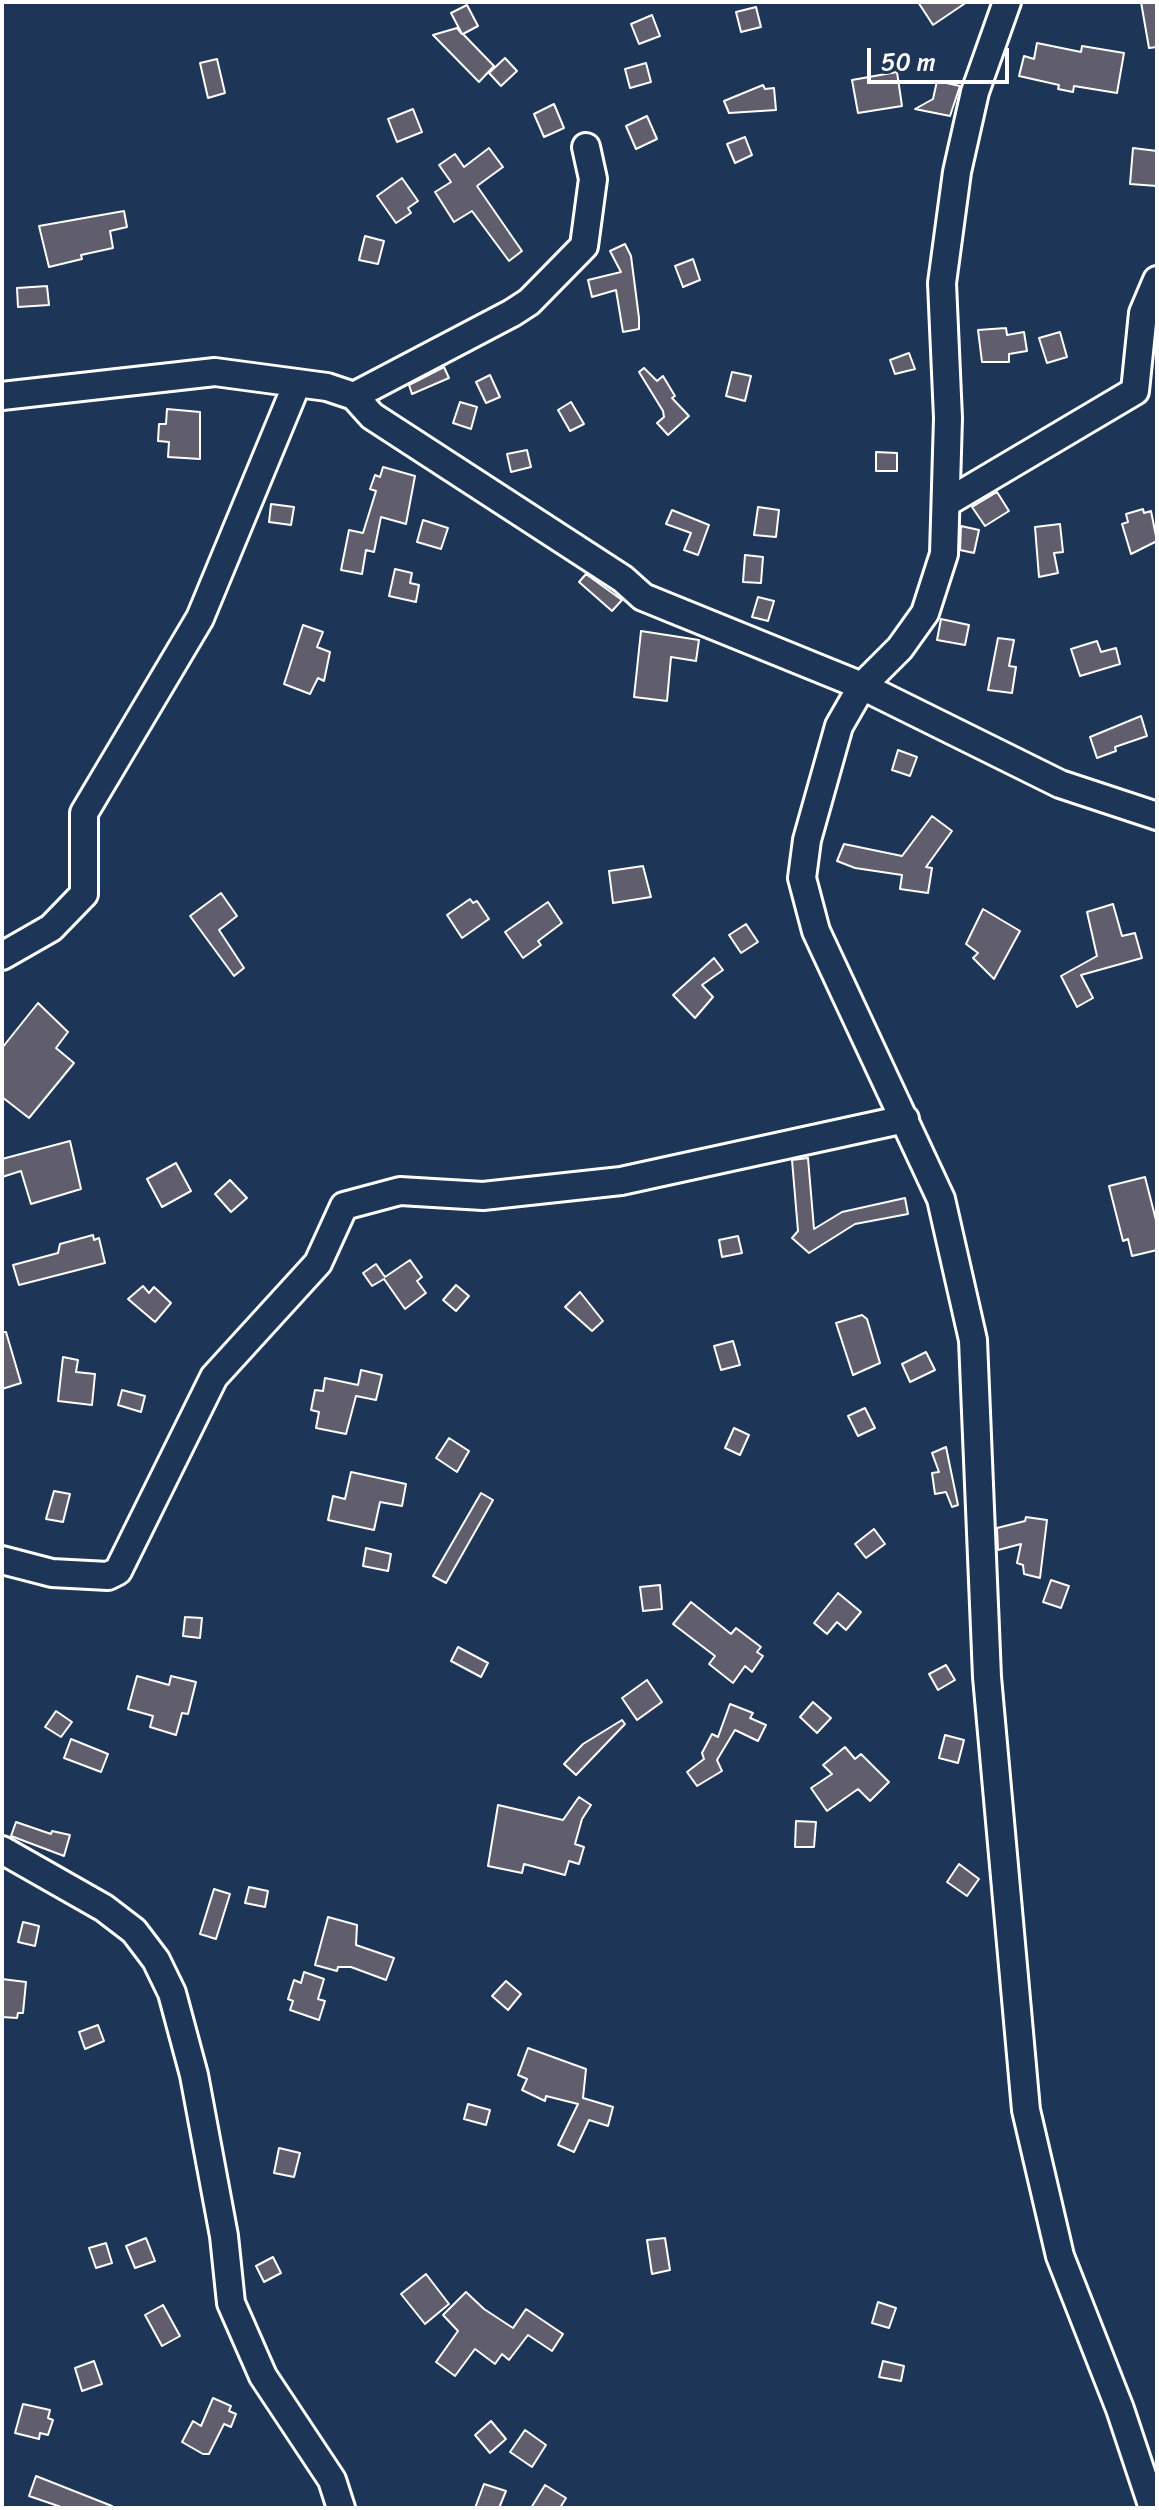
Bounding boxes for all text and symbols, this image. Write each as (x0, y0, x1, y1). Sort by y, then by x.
scale bar (871, 32, 1013, 82)
text: 50 m (881, 41, 936, 83)

